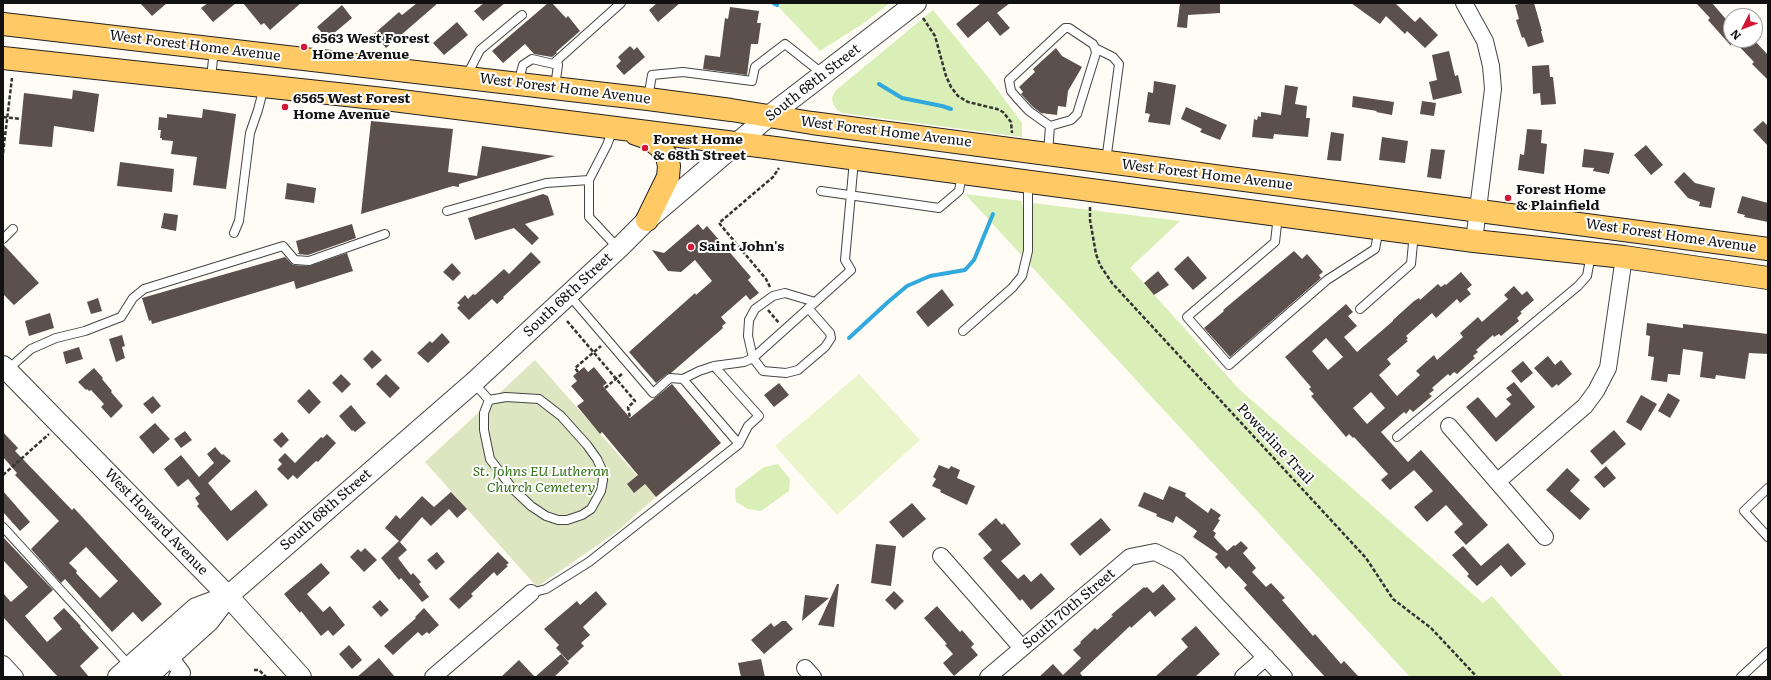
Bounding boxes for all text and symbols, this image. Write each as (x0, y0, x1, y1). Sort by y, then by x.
north arrow (1723, 8, 1763, 48)
street label: West Forest Home Avenue (108, 27, 282, 65)
text: N (1726, 27, 1744, 44)
place label: 6563 West Forest Home Avenue (312, 31, 430, 64)
street label: South 68th Street (762, 41, 864, 125)
marker: 6563 West Forest Home Avenue (299, 42, 309, 52)
street label: West Forest Home Avenue (478, 70, 652, 108)
place label: 6565 West Forest Home Avenue (293, 91, 410, 124)
marker: 6565 West Forest Home Avenue (280, 102, 290, 112)
street label: West Forest Home Avenue (799, 113, 973, 151)
place label: Forest Home & 68th Street (653, 132, 746, 164)
marker: Forest Home & 68th Street (640, 143, 650, 153)
street label: West Forest Home Avenue (1120, 156, 1294, 194)
place label: Forest Home & Plainfield (1516, 182, 1606, 214)
marker: Forest Home & Plainfield (1503, 193, 1513, 203)
street label: West Forest Home Avenue (1584, 216, 1758, 256)
place label: Saint John's (699, 239, 784, 255)
marker: Saint John's (686, 242, 696, 252)
street label: South 68th Street (520, 249, 616, 341)
street label: Powerline Trail (1233, 400, 1317, 488)
park label: St. Johns EU Lutheran Church Cemetery (473, 464, 609, 496)
street label: West Howard Avenue (101, 465, 211, 579)
street label: South 68th Street (277, 466, 375, 554)
street label: South 70th Street (1019, 565, 1119, 653)

